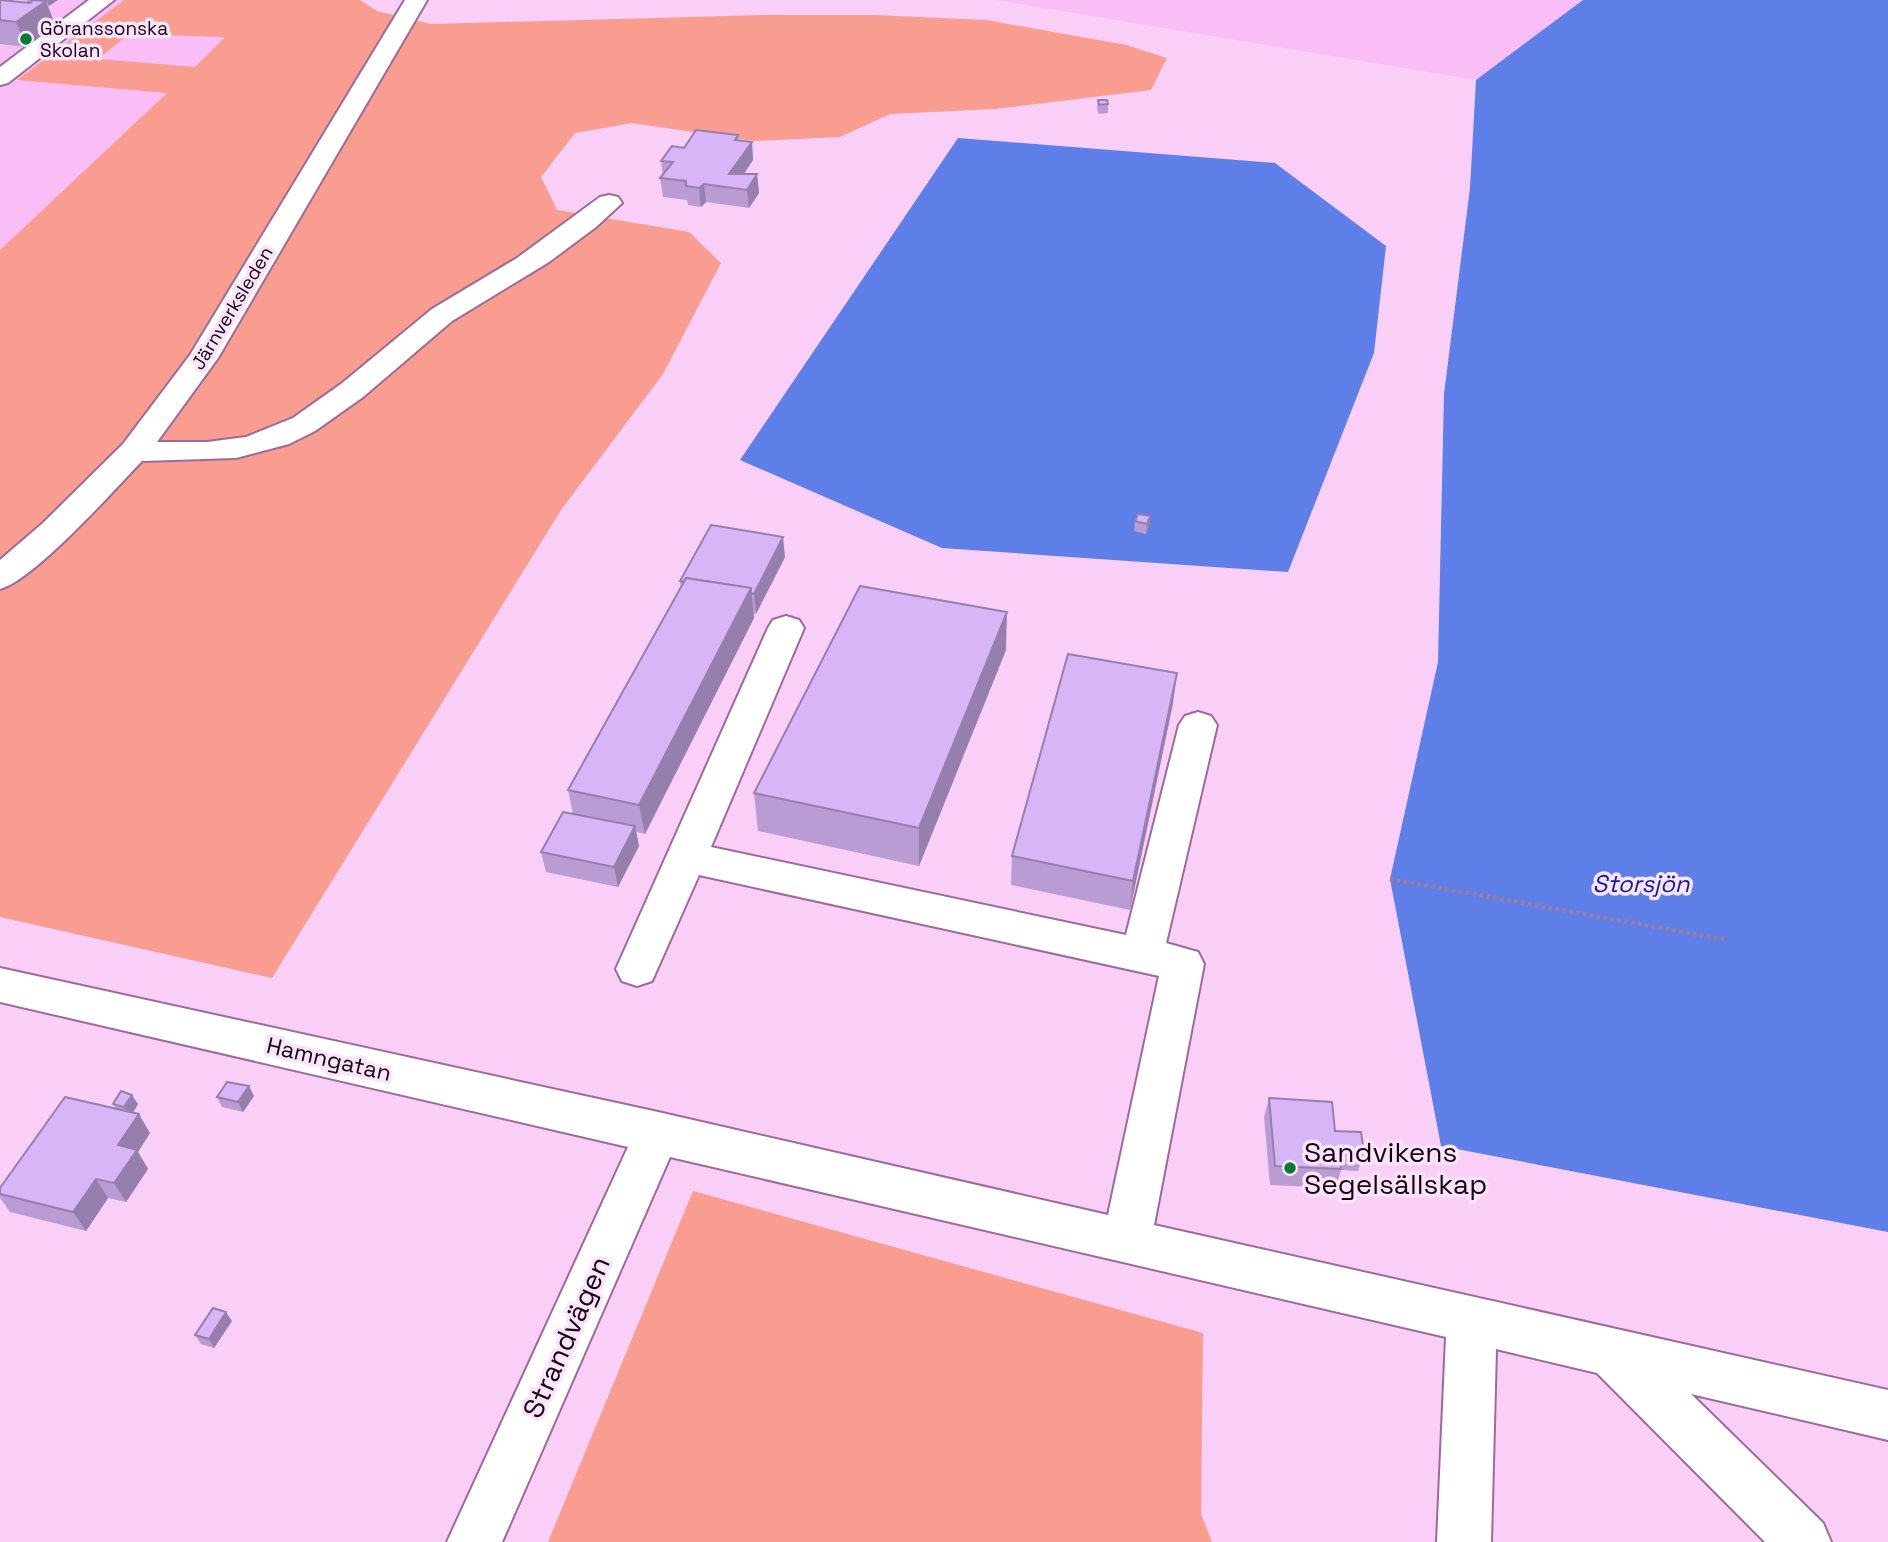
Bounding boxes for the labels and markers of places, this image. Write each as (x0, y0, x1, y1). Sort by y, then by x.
place label: Göranssonska Skolan (40, 16, 168, 63)
marker: Göranssonska Skolan (18, 31, 34, 47)
place label: Sandvikens Segelsällskap (1304, 1134, 1487, 1202)
marker: Sandvikens Segelsällskap (1282, 1160, 1298, 1176)

